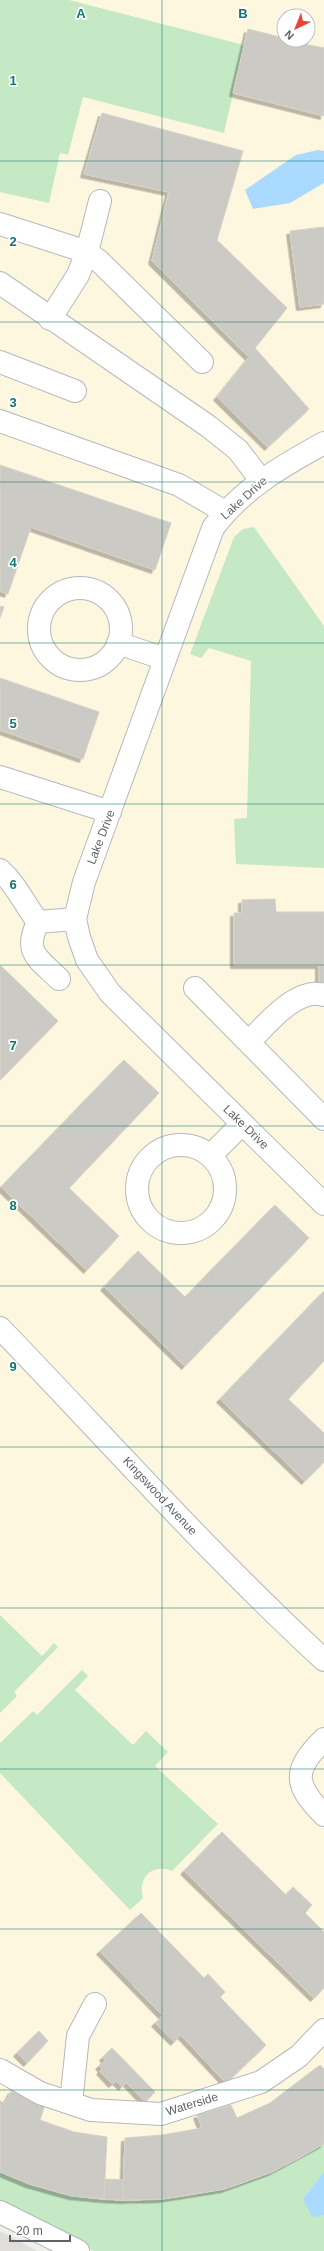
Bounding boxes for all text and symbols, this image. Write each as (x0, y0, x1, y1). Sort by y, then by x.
text: A (76, 6, 86, 21)
text: B (238, 6, 248, 21)
north arrow (276, 8, 316, 48)
text: N (282, 28, 296, 42)
text: 1 (9, 73, 17, 88)
text: 2 (9, 234, 17, 249)
text: 3 (9, 395, 17, 410)
street label: Lake Drive (218, 473, 270, 522)
text: 4 (9, 555, 17, 570)
text: 5 (9, 716, 17, 731)
street label: Lake Drive (84, 807, 118, 866)
text: 6 (9, 877, 17, 892)
text: 7 (9, 1038, 17, 1053)
street label: Lake Drive (221, 1102, 272, 1152)
text: 8 (9, 1198, 17, 1213)
text: 9 (9, 1359, 17, 1374)
street label: Kingswood Avenue (120, 1454, 200, 1538)
street label: Waterside (164, 2089, 220, 2119)
scale bar (10, 2217, 70, 2243)
text: 20 m (16, 2224, 43, 2238)

